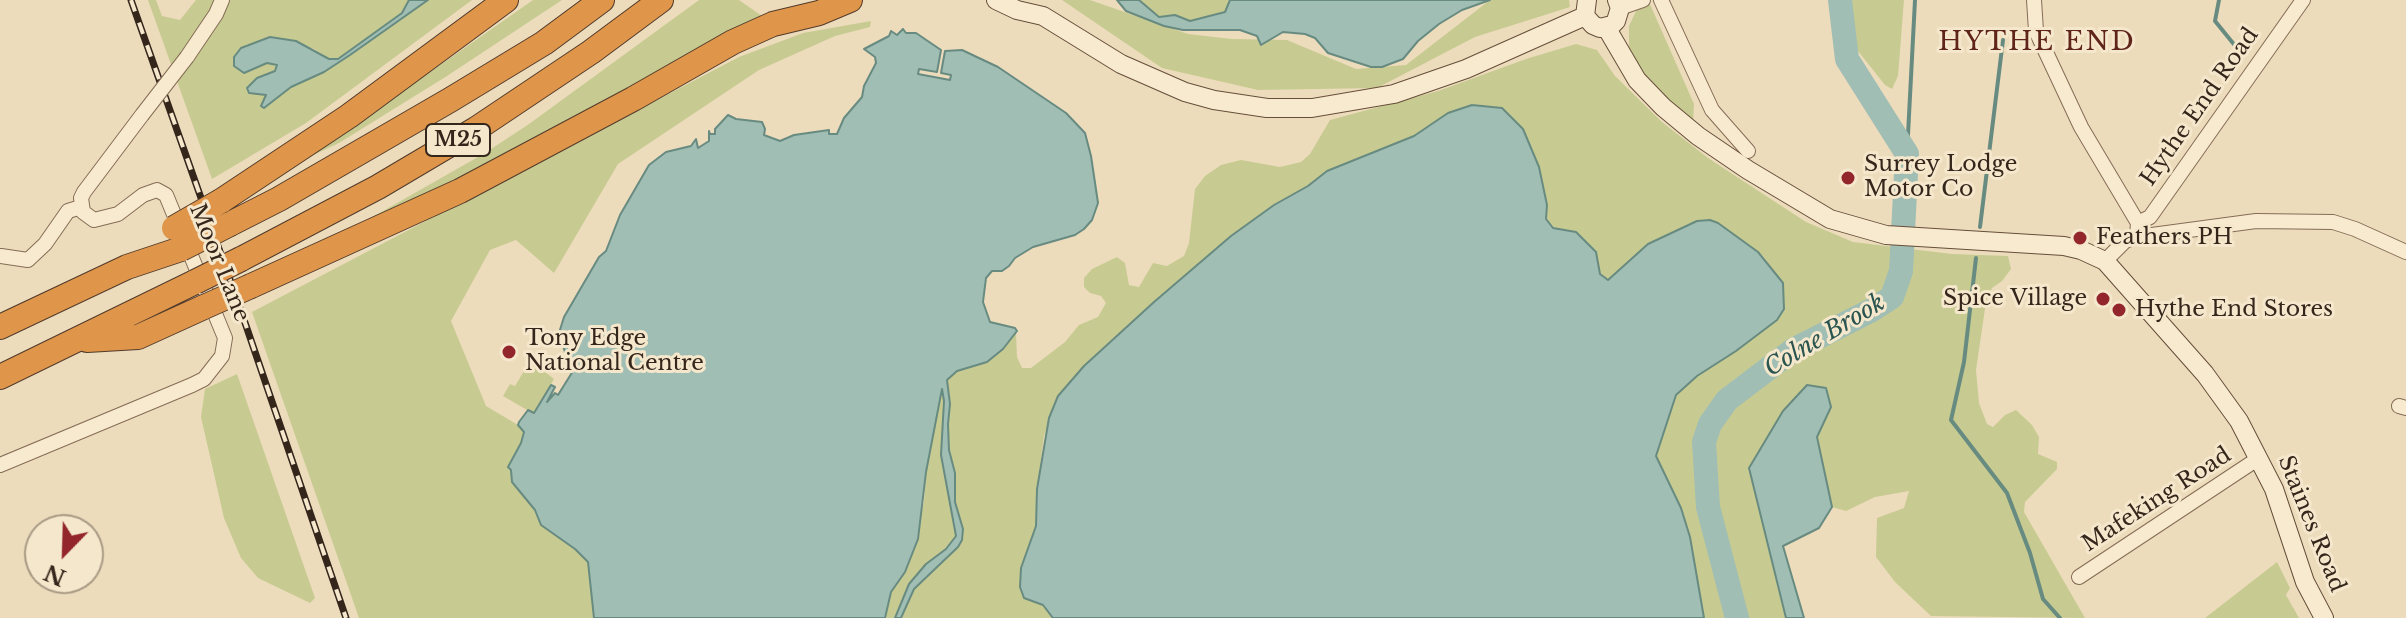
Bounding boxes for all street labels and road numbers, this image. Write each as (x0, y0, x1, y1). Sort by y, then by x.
street label: Hythe End Road (2136, 23, 2264, 191)
road number: M25 (426, 124, 490, 156)
street label: Moor Lane (183, 200, 255, 326)
street label: Mafeking Road (2078, 442, 2236, 558)
street label: Staines Road (2272, 452, 2350, 596)

